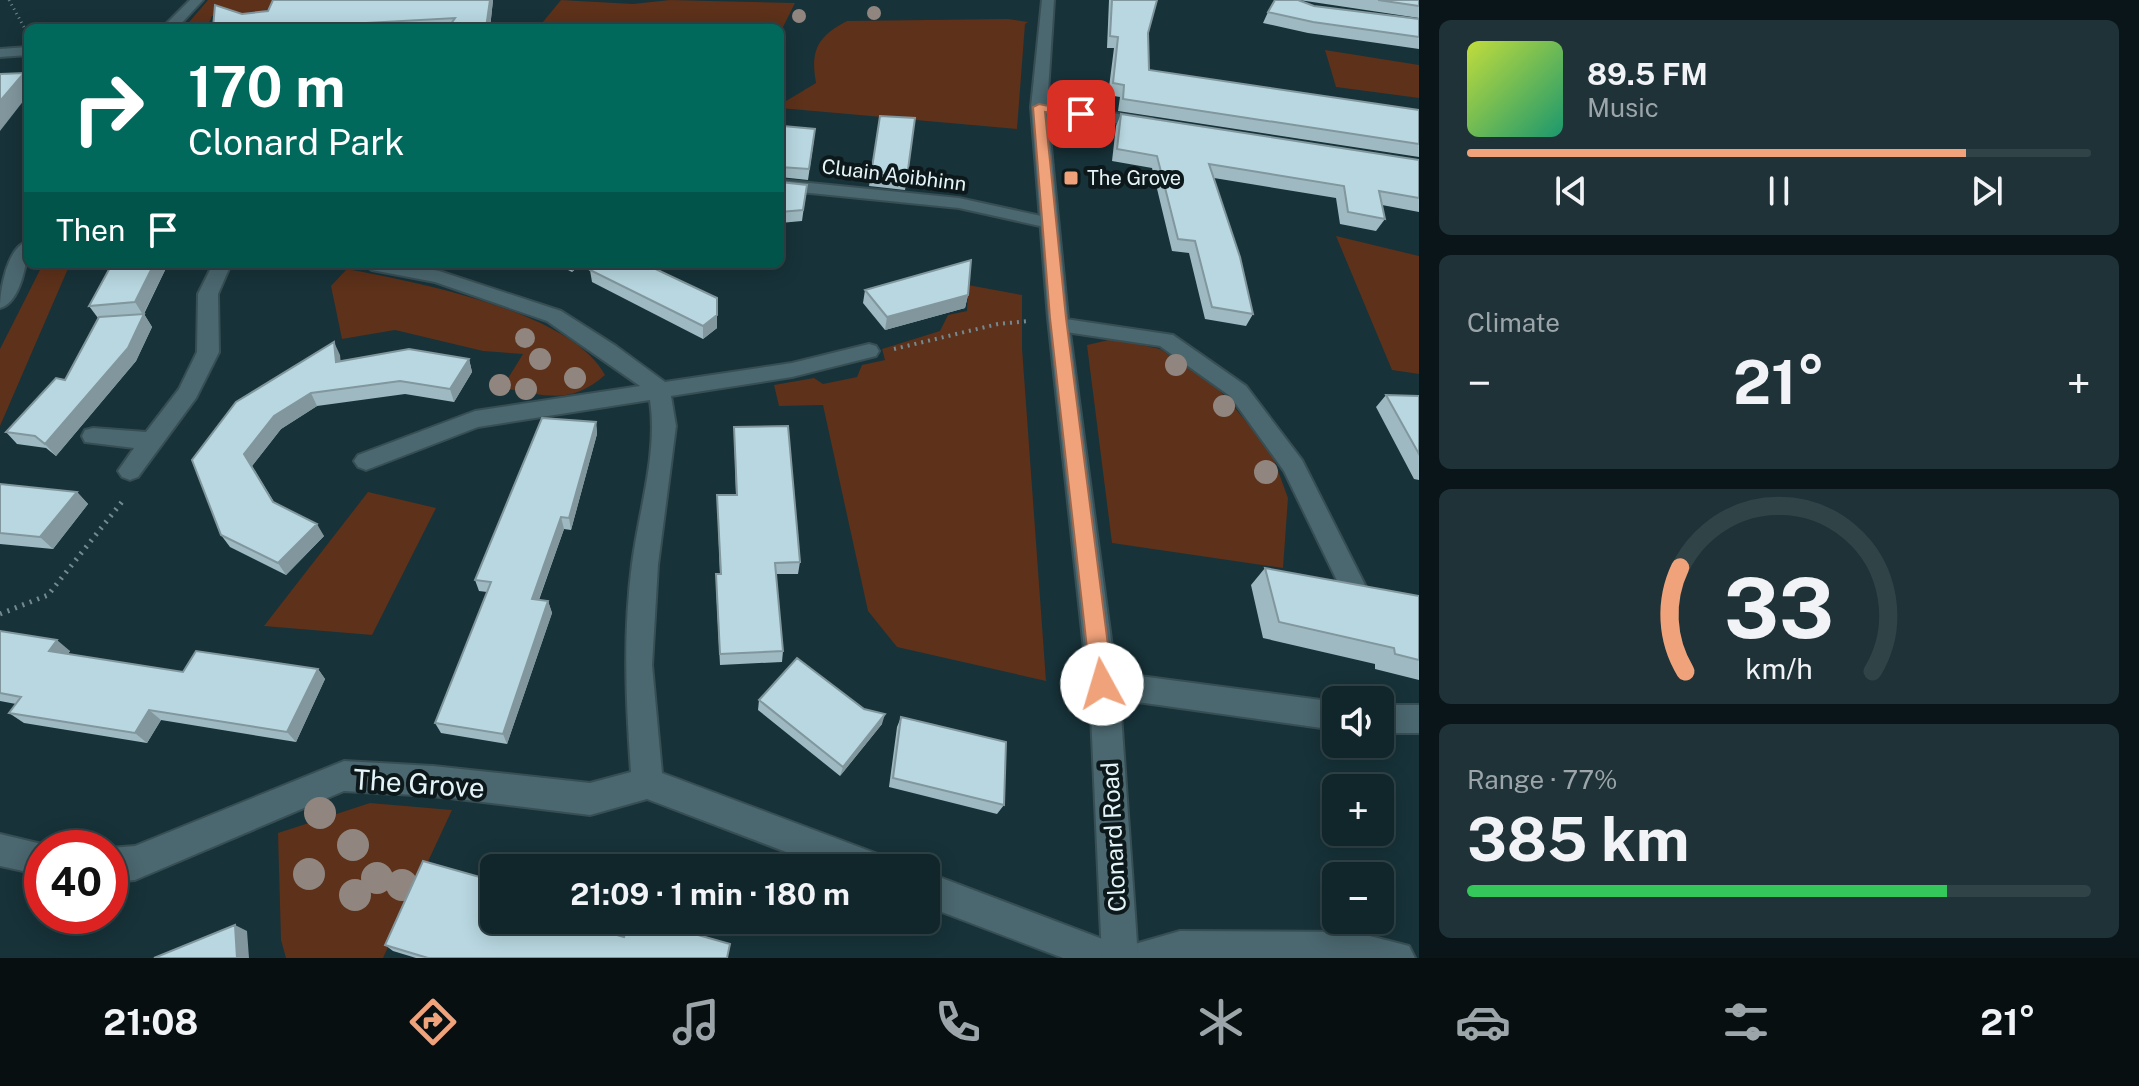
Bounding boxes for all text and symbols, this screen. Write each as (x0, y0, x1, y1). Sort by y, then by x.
text: 170 m (188, 54, 345, 120)
icon: right (56, 56, 160, 160)
text: 89.5 FM (1587, 56, 1708, 92)
pin (1047, 80, 1115, 148)
icon: arrive (1059, 92, 1103, 136)
text: Music (1587, 92, 1659, 123)
text: Clonard Park (188, 121, 405, 163)
street label: Cluain Aoibhinn (820, 154, 968, 196)
place label: The Grove (1087, 166, 1181, 190)
marker: The Grove (1062, 169, 1080, 187)
icon: previous (1549, 169, 1593, 213)
icon: pause (1757, 169, 1801, 213)
icon: next (1965, 169, 2009, 213)
icon: arrive (141, 208, 185, 252)
text: Then (56, 212, 125, 248)
text: Climate (1467, 307, 1560, 338)
text: 21° (1733, 347, 1825, 418)
text: − (1467, 357, 1491, 409)
text: + (2067, 357, 2091, 409)
text: 33 (1724, 559, 1834, 657)
position arrow (1060, 642, 1144, 726)
text: km/h (1745, 652, 1813, 685)
map controls (1322, 686, 1394, 934)
button: sound (1322, 686, 1394, 758)
street label: Clonard Road (1095, 761, 1131, 913)
street label: The Grove (352, 762, 486, 804)
text: Range · 77% (1467, 764, 1618, 795)
button: + (1322, 774, 1394, 846)
text: 385 km (1467, 804, 1690, 875)
speed limit sign: 40 (24, 830, 128, 934)
button: − (1322, 862, 1394, 934)
text: 21:09 · 1 min · 180 m (570, 876, 850, 912)
icon: directions (405, 994, 461, 1050)
icon: music (668, 994, 724, 1050)
icon: phone (930, 994, 986, 1050)
icon: climate (1193, 994, 1249, 1050)
icon: car (1455, 994, 1511, 1050)
icon: filters (1718, 994, 1774, 1050)
text: 21:08 (103, 1001, 198, 1043)
text: 21° (1980, 1001, 2036, 1043)

